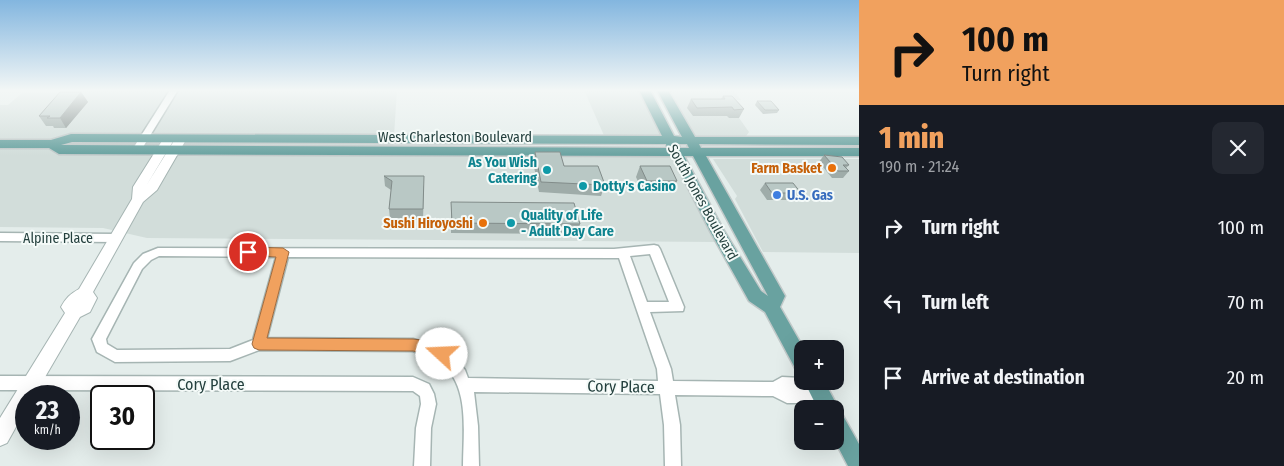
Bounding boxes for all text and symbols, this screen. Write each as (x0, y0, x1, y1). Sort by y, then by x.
text: 100 m (962, 18, 1049, 60)
icon: right (879, 20, 944, 85)
text: Turn right (962, 60, 1050, 87)
text: 1 min (879, 120, 944, 156)
button: close (1212, 122, 1264, 174)
street label: West Charleston Boulevard (378, 129, 532, 146)
street label: South Jones Boulevard (664, 142, 741, 263)
place label: As You Wish Catering (467, 154, 537, 187)
text: 190 m · 21:24 (879, 157, 959, 176)
place label: Farm Basket (751, 160, 823, 177)
marker: Farm Basket (826, 162, 838, 174)
marker: As You Wish Catering (541, 164, 553, 176)
place label: Dotty's Casino (593, 178, 677, 195)
marker: Dotty's Casino (577, 180, 589, 192)
place label: U.S. Gas (787, 187, 833, 204)
marker: U.S. Gas (771, 189, 783, 201)
place label: Quality of Life - Adult Day Care (521, 207, 614, 240)
icon: right (879, 214, 907, 242)
place label: Sushi Hiroyoshi (383, 215, 473, 232)
text: Turn right (922, 216, 999, 239)
text: 100 m (1218, 216, 1264, 239)
marker: Sushi Hiroyoshi (477, 217, 489, 229)
marker: Quality of Life - Adult Day Care (505, 217, 517, 229)
street label: Alpine Place (23, 230, 93, 247)
pin (227, 231, 269, 273)
icon: arrive (234, 238, 262, 266)
icon: left (879, 289, 907, 317)
text: Turn left (922, 291, 989, 314)
text: 70 m (1228, 291, 1264, 314)
position arrow (415, 327, 467, 379)
map controls (794, 340, 844, 450)
button: + (794, 340, 844, 390)
icon: arrive (879, 364, 907, 392)
text: Arrive at destination (922, 366, 1085, 389)
text: 20 m (1227, 366, 1264, 389)
street label: Cory Place (177, 375, 245, 394)
street label: Cory Place (587, 376, 655, 397)
speed limit sign: 30 (90, 385, 155, 450)
text: 23 (36, 396, 59, 426)
button: − (794, 400, 844, 450)
text: km/h (34, 423, 61, 437)

